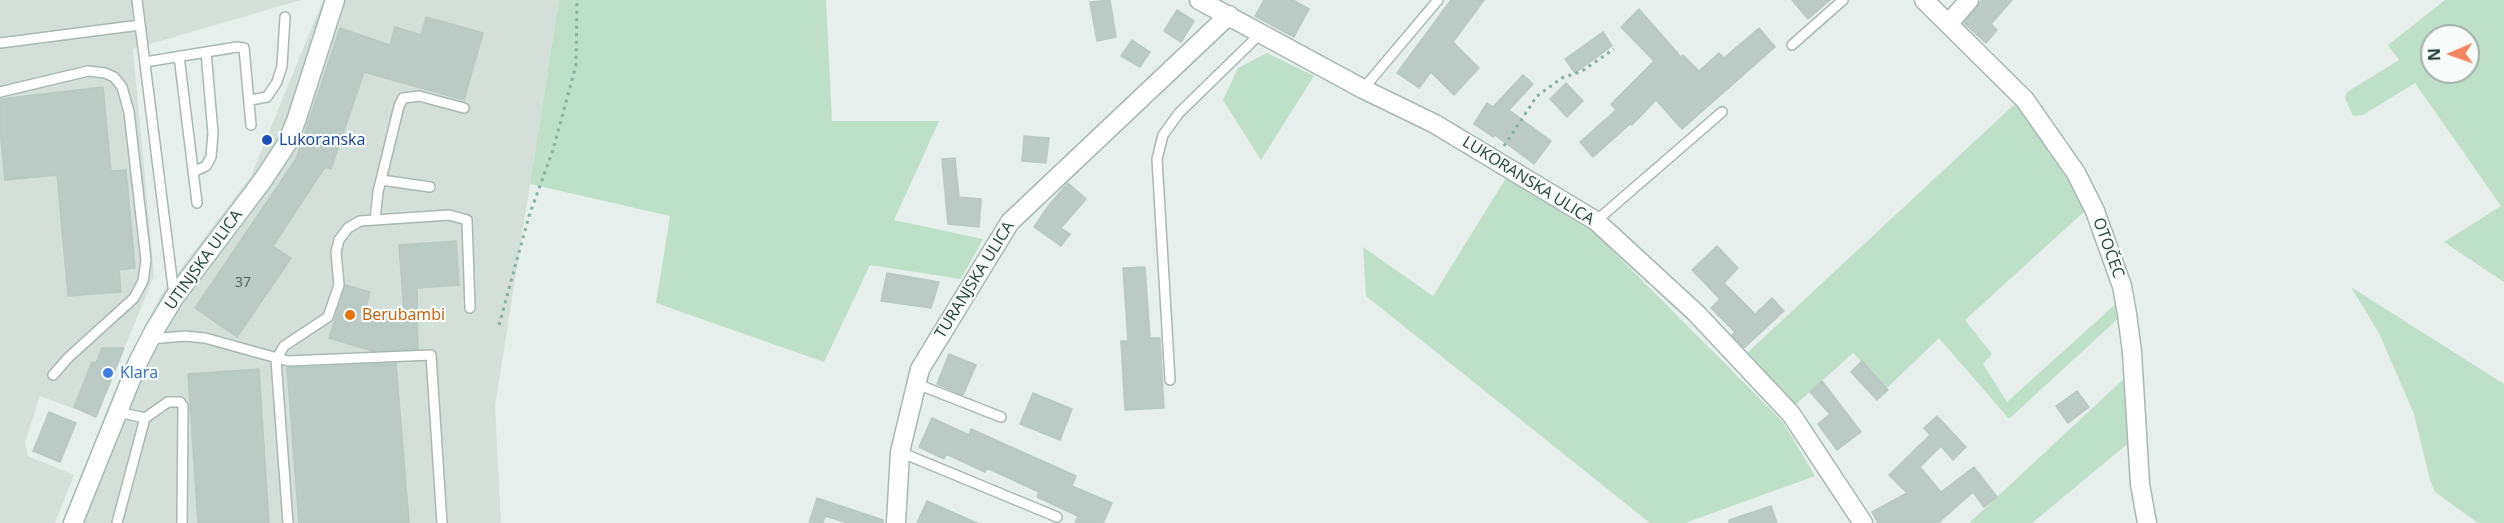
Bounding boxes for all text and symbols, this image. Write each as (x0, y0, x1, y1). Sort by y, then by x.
north arrow (2420, 24, 2480, 84)
text: N (2423, 48, 2445, 61)
place label: Lukoranska (279, 130, 365, 150)
marker: Lukoranska (260, 133, 274, 147)
street label: LUKORANSKA ULICA (1459, 133, 1597, 229)
street label: UTINJSKA ULICA (161, 206, 247, 314)
street label: OTOČEC (2088, 215, 2128, 281)
street label: TURANJSKA ULICA (931, 218, 1019, 342)
house number: 37 (235, 275, 251, 291)
place label: Berubambi (362, 305, 445, 325)
marker: Berubambi (343, 308, 357, 322)
place label: Klara (120, 363, 158, 383)
marker: Klara (101, 366, 115, 380)

